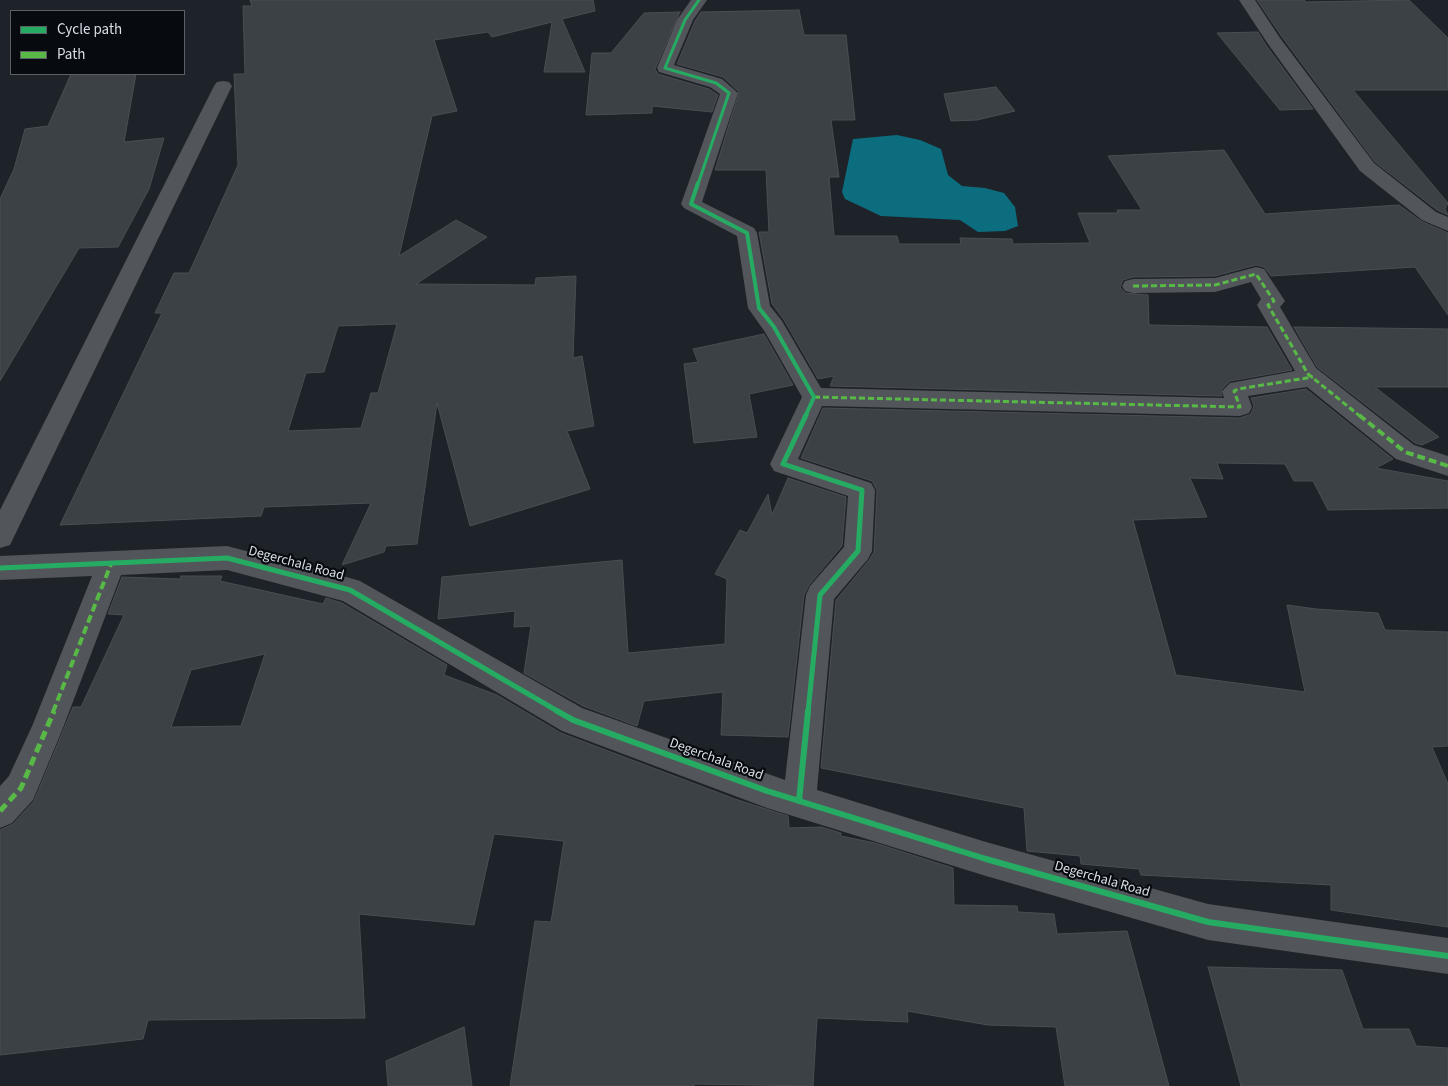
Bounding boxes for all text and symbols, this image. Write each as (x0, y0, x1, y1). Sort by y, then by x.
legend (10, 10, 185, 75)
text: Cycle path (57, 19, 122, 40)
text: Path (57, 44, 85, 65)
street label: Degerchala Road (246, 543, 346, 585)
street label: Degerchala Road (667, 735, 765, 785)
street label: Degerchala Road (1052, 858, 1152, 902)

